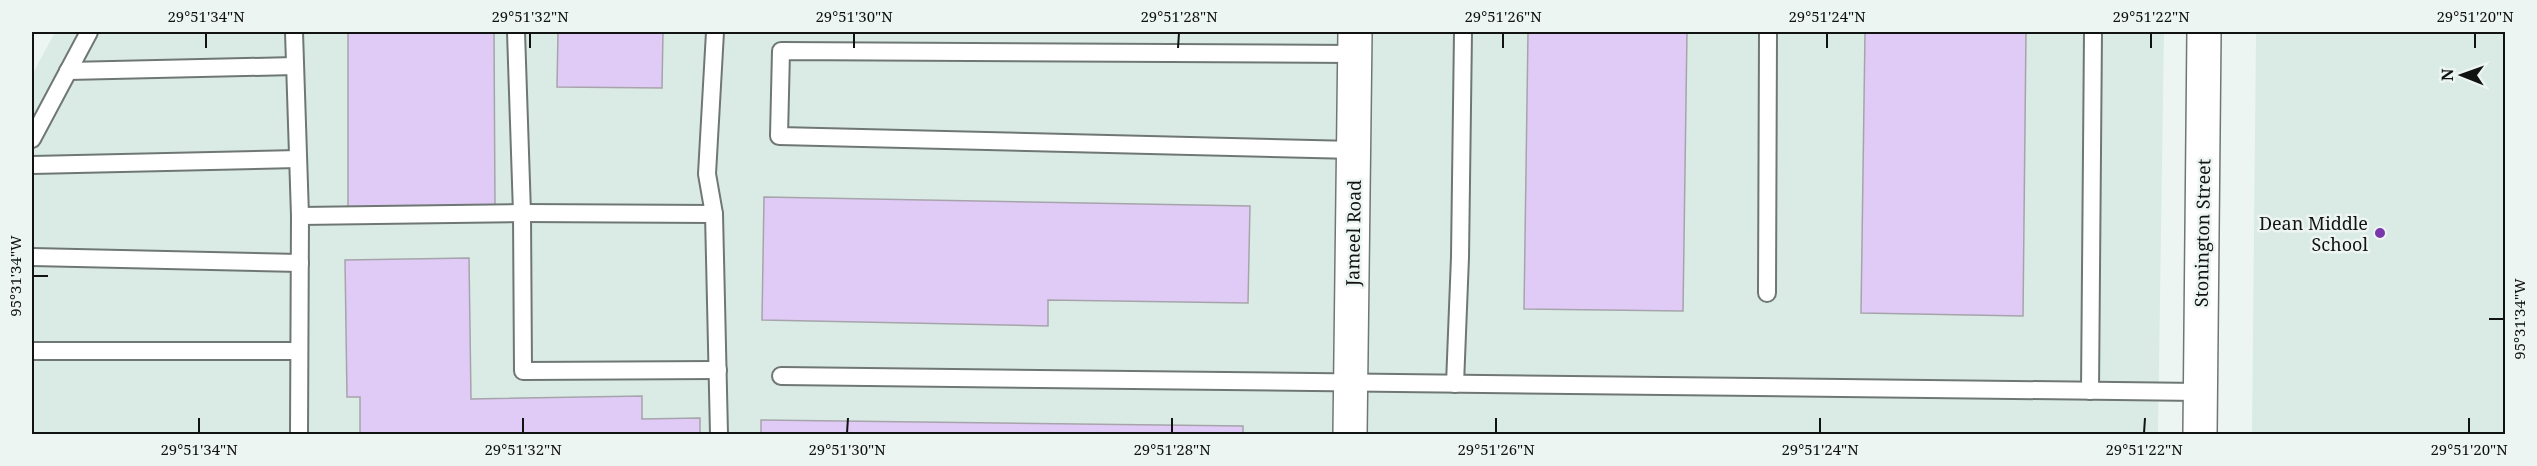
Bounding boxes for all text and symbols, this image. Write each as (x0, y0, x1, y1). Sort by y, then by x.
text: 29°51'34"N (167, 6, 245, 26)
text: 29°51'32"N (491, 6, 569, 26)
text: 29°51'30"N (815, 6, 893, 26)
text: 29°51'28"N (1140, 6, 1218, 26)
text: 29°51'26"N (1464, 6, 1542, 26)
text: 29°51'24"N (1788, 6, 1866, 26)
text: 29°51'22"N (2112, 6, 2190, 26)
text: 29°51'20"N (2436, 6, 2514, 26)
north arrow (2432, 45, 2492, 105)
text: N (2436, 68, 2458, 81)
street label: Stonington Street (2189, 159, 2215, 307)
street label: Jameel Road (1340, 180, 1366, 287)
place label: Dean Middle School (2259, 211, 2368, 256)
marker: Dean Middle School (2373, 226, 2387, 240)
text: 95°31'34"W (5, 235, 25, 317)
text: 95°31'34"W (2509, 278, 2529, 360)
text: 29°51'34"N (160, 439, 238, 459)
text: 29°51'32"N (484, 439, 562, 459)
text: 29°51'30"N (808, 439, 886, 459)
text: 29°51'28"N (1133, 439, 1211, 459)
text: 29°51'26"N (1457, 439, 1535, 459)
text: 29°51'24"N (1781, 439, 1859, 459)
text: 29°51'22"N (2105, 439, 2183, 459)
text: 29°51'20"N (2430, 439, 2508, 459)

